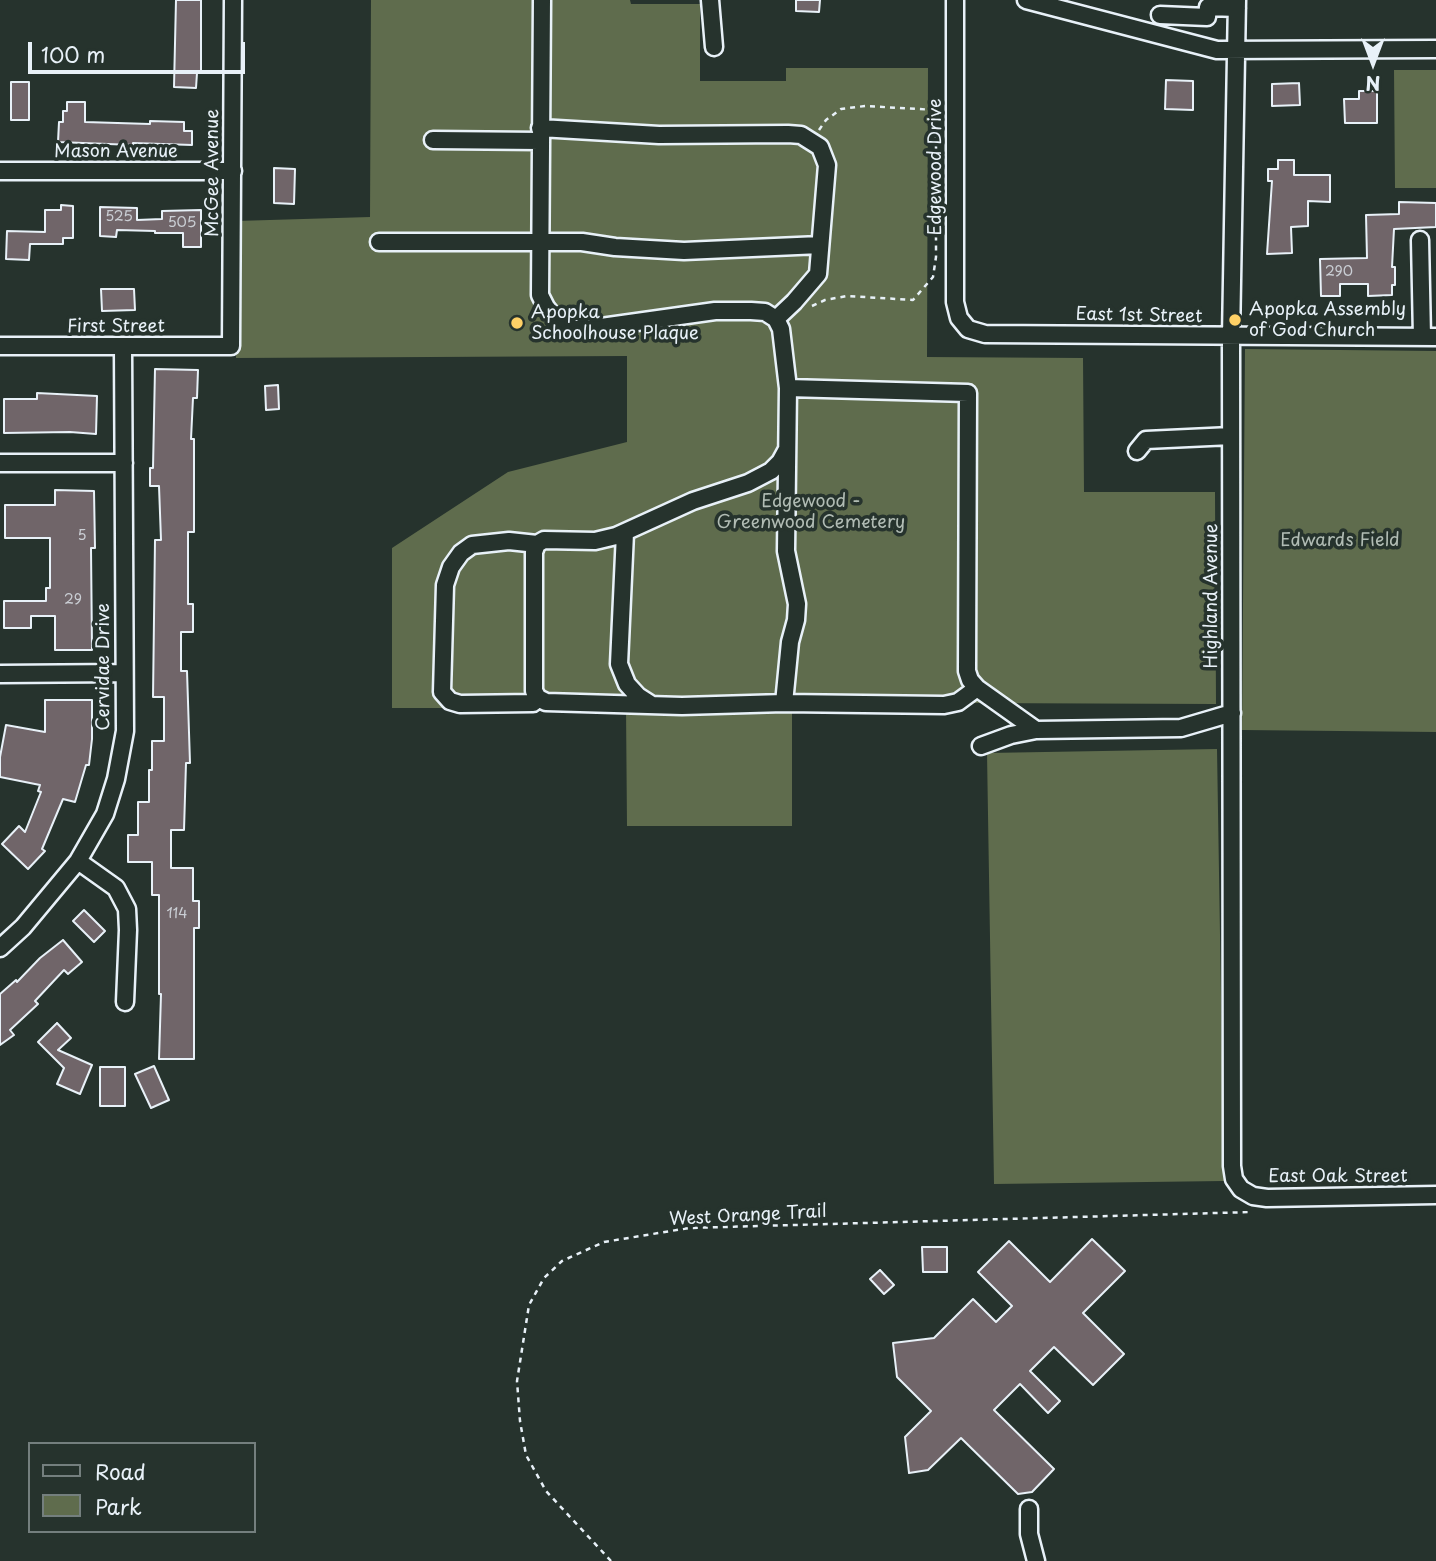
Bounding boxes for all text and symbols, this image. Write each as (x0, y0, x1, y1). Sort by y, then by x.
scale bar (32, 28, 248, 72)
north arrow (1338, 28, 1408, 98)
text: 100 m (41, 38, 105, 70)
text: N (1365, 70, 1381, 98)
street label: Edgewood Drive (925, 99, 947, 235)
street label: McGee Avenue (202, 109, 224, 237)
street label: Mason Avenue (54, 141, 178, 163)
house number: 525 (105, 209, 133, 225)
house number: 505 (168, 215, 196, 231)
house number: 290 (1325, 264, 1353, 280)
place label: Apopka Assembly of God Church (1249, 299, 1406, 342)
place label: Apopka Schoolhouse Plaque (531, 302, 699, 344)
street label: East 1st Street (1075, 304, 1203, 328)
marker: Apopka Assembly of God Church (1227, 312, 1243, 328)
marker: Apopka Schoolhouse Plaque (509, 315, 525, 331)
street label: First Street (67, 316, 165, 338)
park label: Edgewood - Greenwood Cemetery (717, 491, 905, 534)
street label: Highland Avenue (1201, 523, 1223, 669)
house number: 5 (77, 528, 87, 544)
park label: Edwards Field (1280, 530, 1400, 552)
house number: 29 (64, 592, 82, 608)
street label: Cervidae Drive (93, 603, 115, 731)
house number: 114 (167, 906, 187, 922)
street label: East Oak Street (1268, 1166, 1408, 1188)
street label: West Orange Trail (669, 1201, 827, 1231)
legend (28, 1442, 256, 1533)
text: Road (95, 1455, 146, 1487)
text: Park (95, 1490, 142, 1522)

